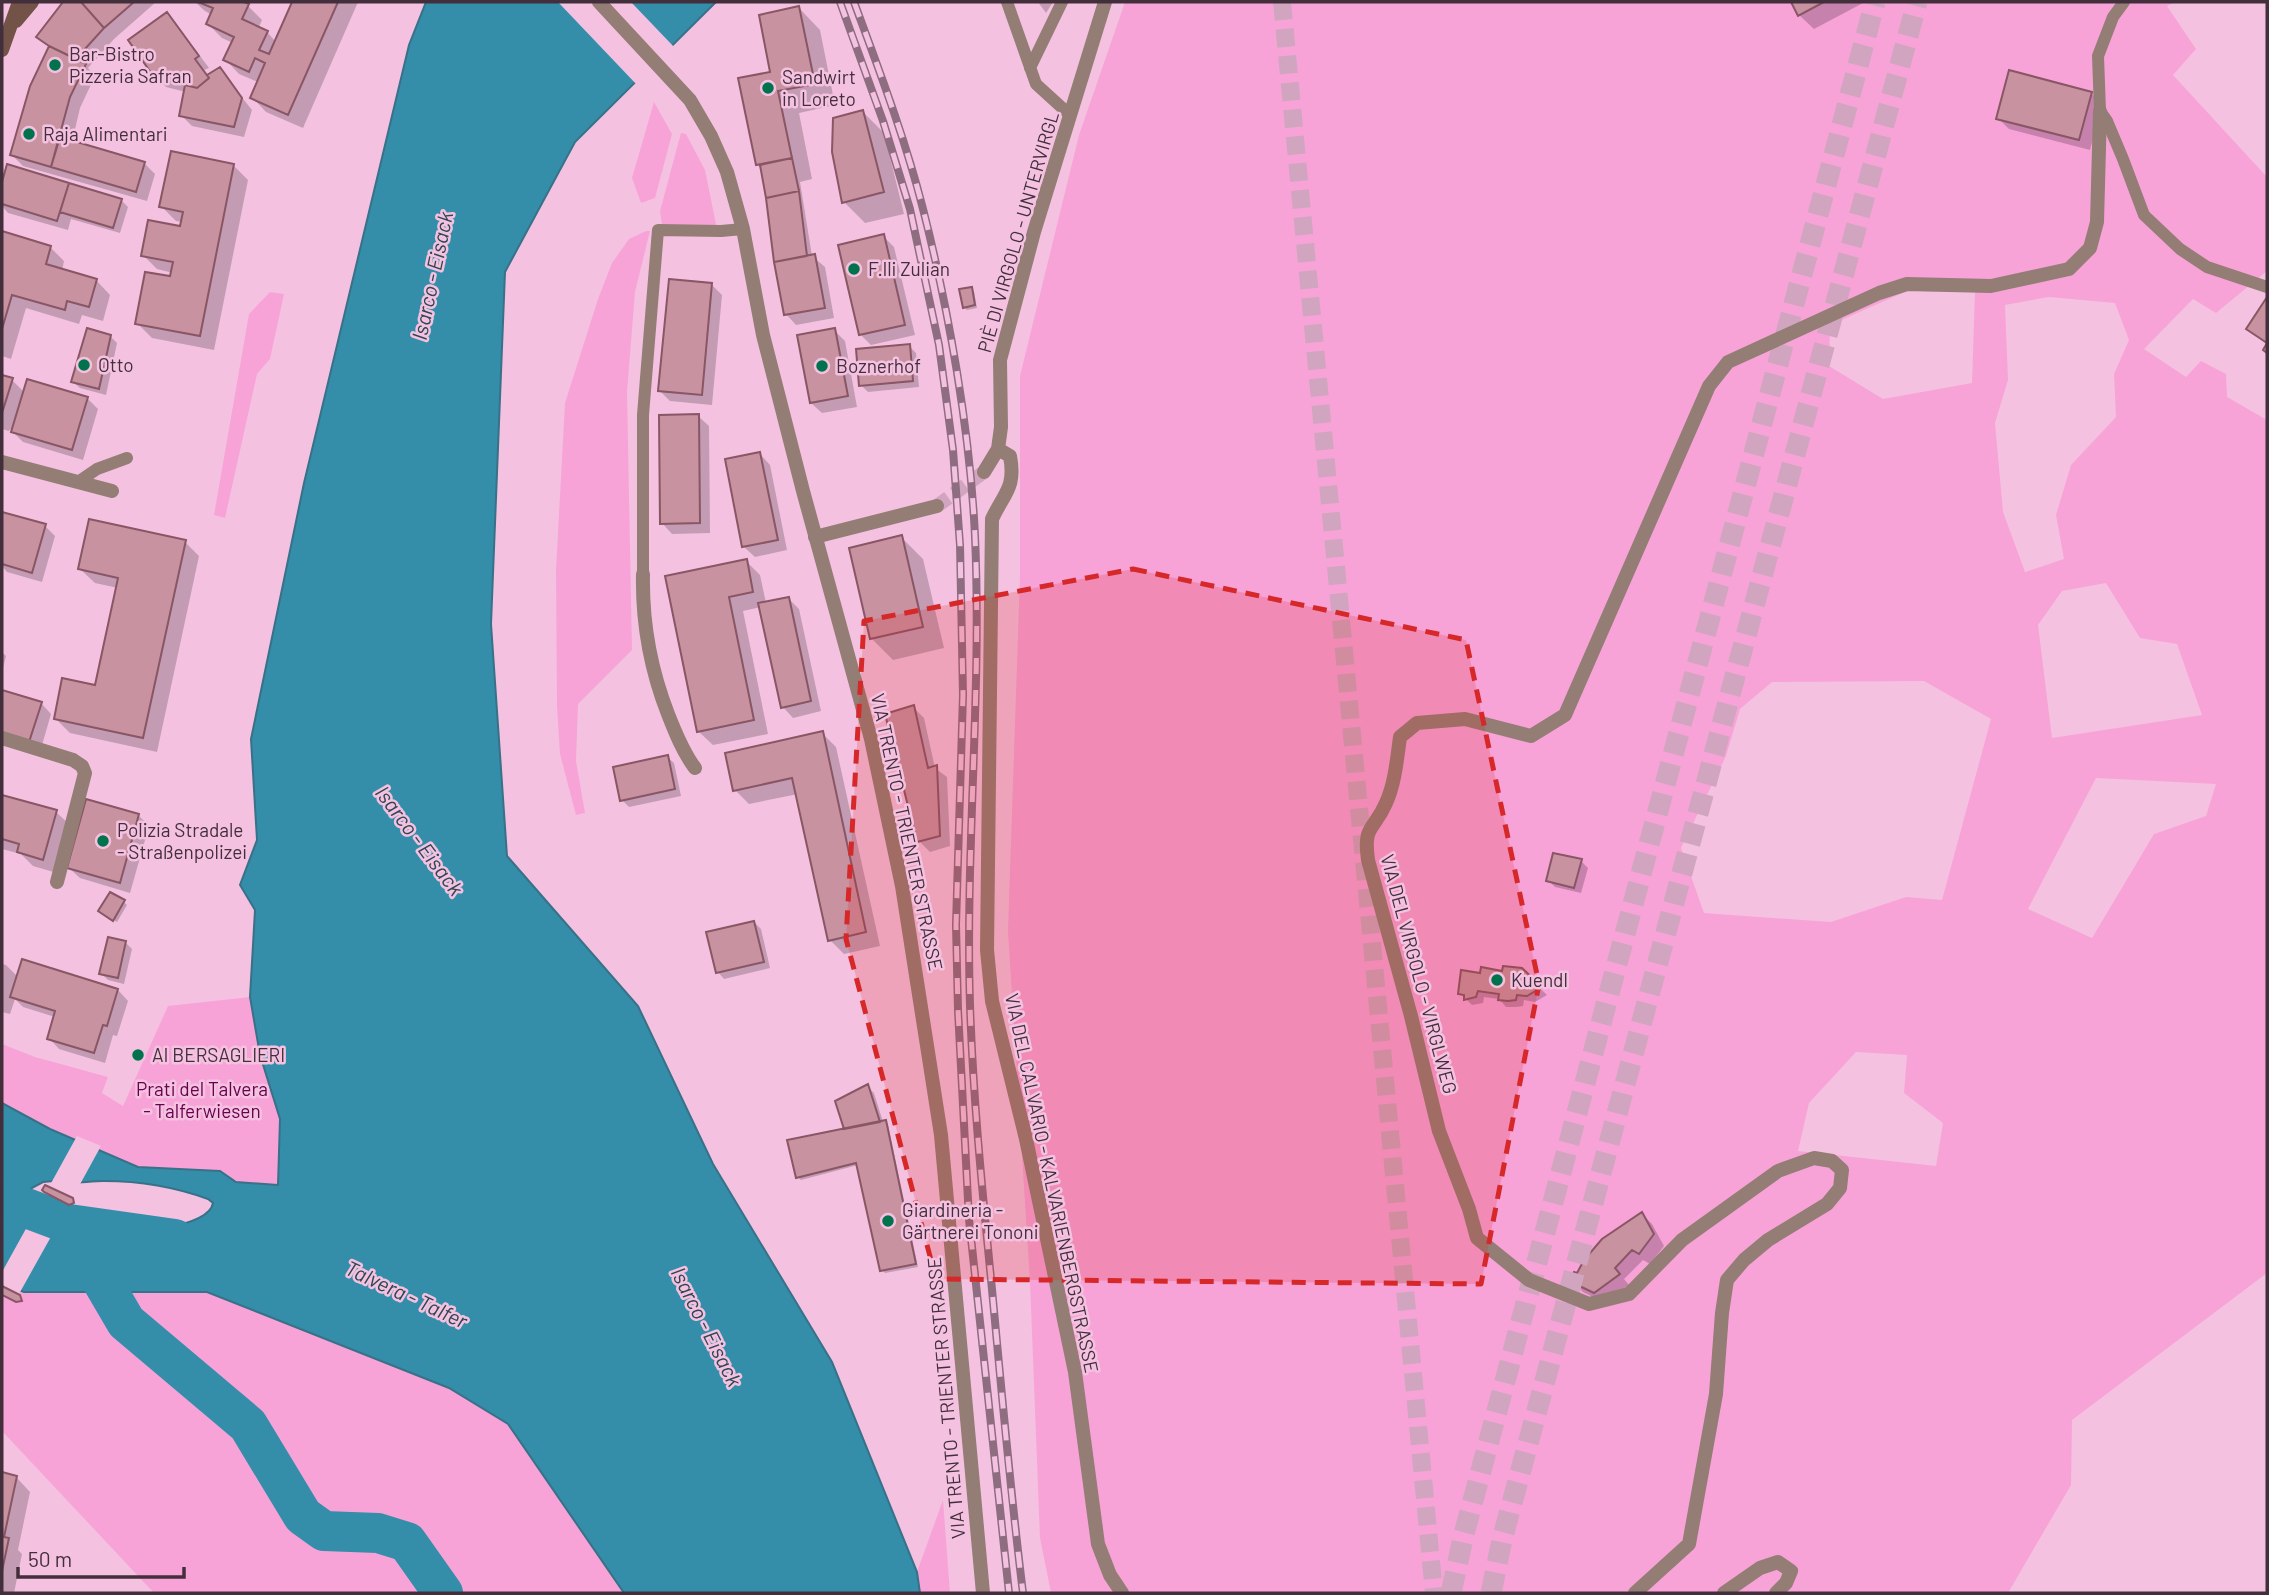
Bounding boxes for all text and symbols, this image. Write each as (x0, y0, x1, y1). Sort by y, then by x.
place label: Bar-Bistro Pizzeria Safran (69, 42, 192, 87)
marker: Bar-Bistro Pizzeria Safran (47, 57, 63, 73)
place label: Sandwirt in Loreto (782, 65, 856, 110)
marker: Sandwirt in Loreto (760, 80, 776, 96)
street label: PIÈ DI VIRGOLO - UNTERVIRGL (972, 108, 1063, 355)
place label: Raja Alimentari (43, 122, 168, 145)
marker: Raja Alimentari (21, 126, 37, 142)
water label: Isarco - Eisack (406, 208, 457, 342)
place label: F.lli Zulian (868, 257, 950, 280)
marker: F.lli Zulian (846, 261, 862, 277)
place label: Otto (98, 353, 134, 376)
place label: Boznerhof (836, 354, 921, 377)
marker: Otto (76, 357, 92, 373)
marker: Boznerhof (814, 358, 830, 374)
street label: VIA TRENTO - TRIENTER STRASSE (867, 691, 948, 973)
water label: Isarco - Eisack (371, 780, 470, 900)
place label: Polizia Stradale - Straßenpolizei (117, 818, 247, 863)
marker: Polizia Stradale - Straßenpolizei (95, 833, 111, 849)
street label: VIA DEL VIRGOLO - VIRGLWEG (1376, 851, 1463, 1096)
place label: Kuendl (1511, 968, 1568, 991)
marker: Kuendl (1489, 972, 1505, 988)
street label: VIA DEL CALVARIO - KALVARIENBERGSTRASSE (1001, 991, 1104, 1375)
place label: AI BERSAGLIERI (152, 1043, 285, 1066)
marker: AI BERSAGLIERI (130, 1047, 146, 1063)
park label: Prati del Talvera - Talferwiesen (136, 1077, 268, 1122)
place label: Giardineria - Gärtnerei Tononi (902, 1198, 1039, 1243)
marker: Giardineria - Gärtnerei Tononi (880, 1213, 896, 1229)
water label: Talvera - Talfer (342, 1255, 472, 1333)
street label: VIA TRENTO - TRIENTER STRASSE (922, 1256, 969, 1540)
water label: Isarco - Eisack (667, 1262, 748, 1391)
scale bar (18, 1536, 184, 1580)
text: 50 m (28, 1546, 72, 1571)

